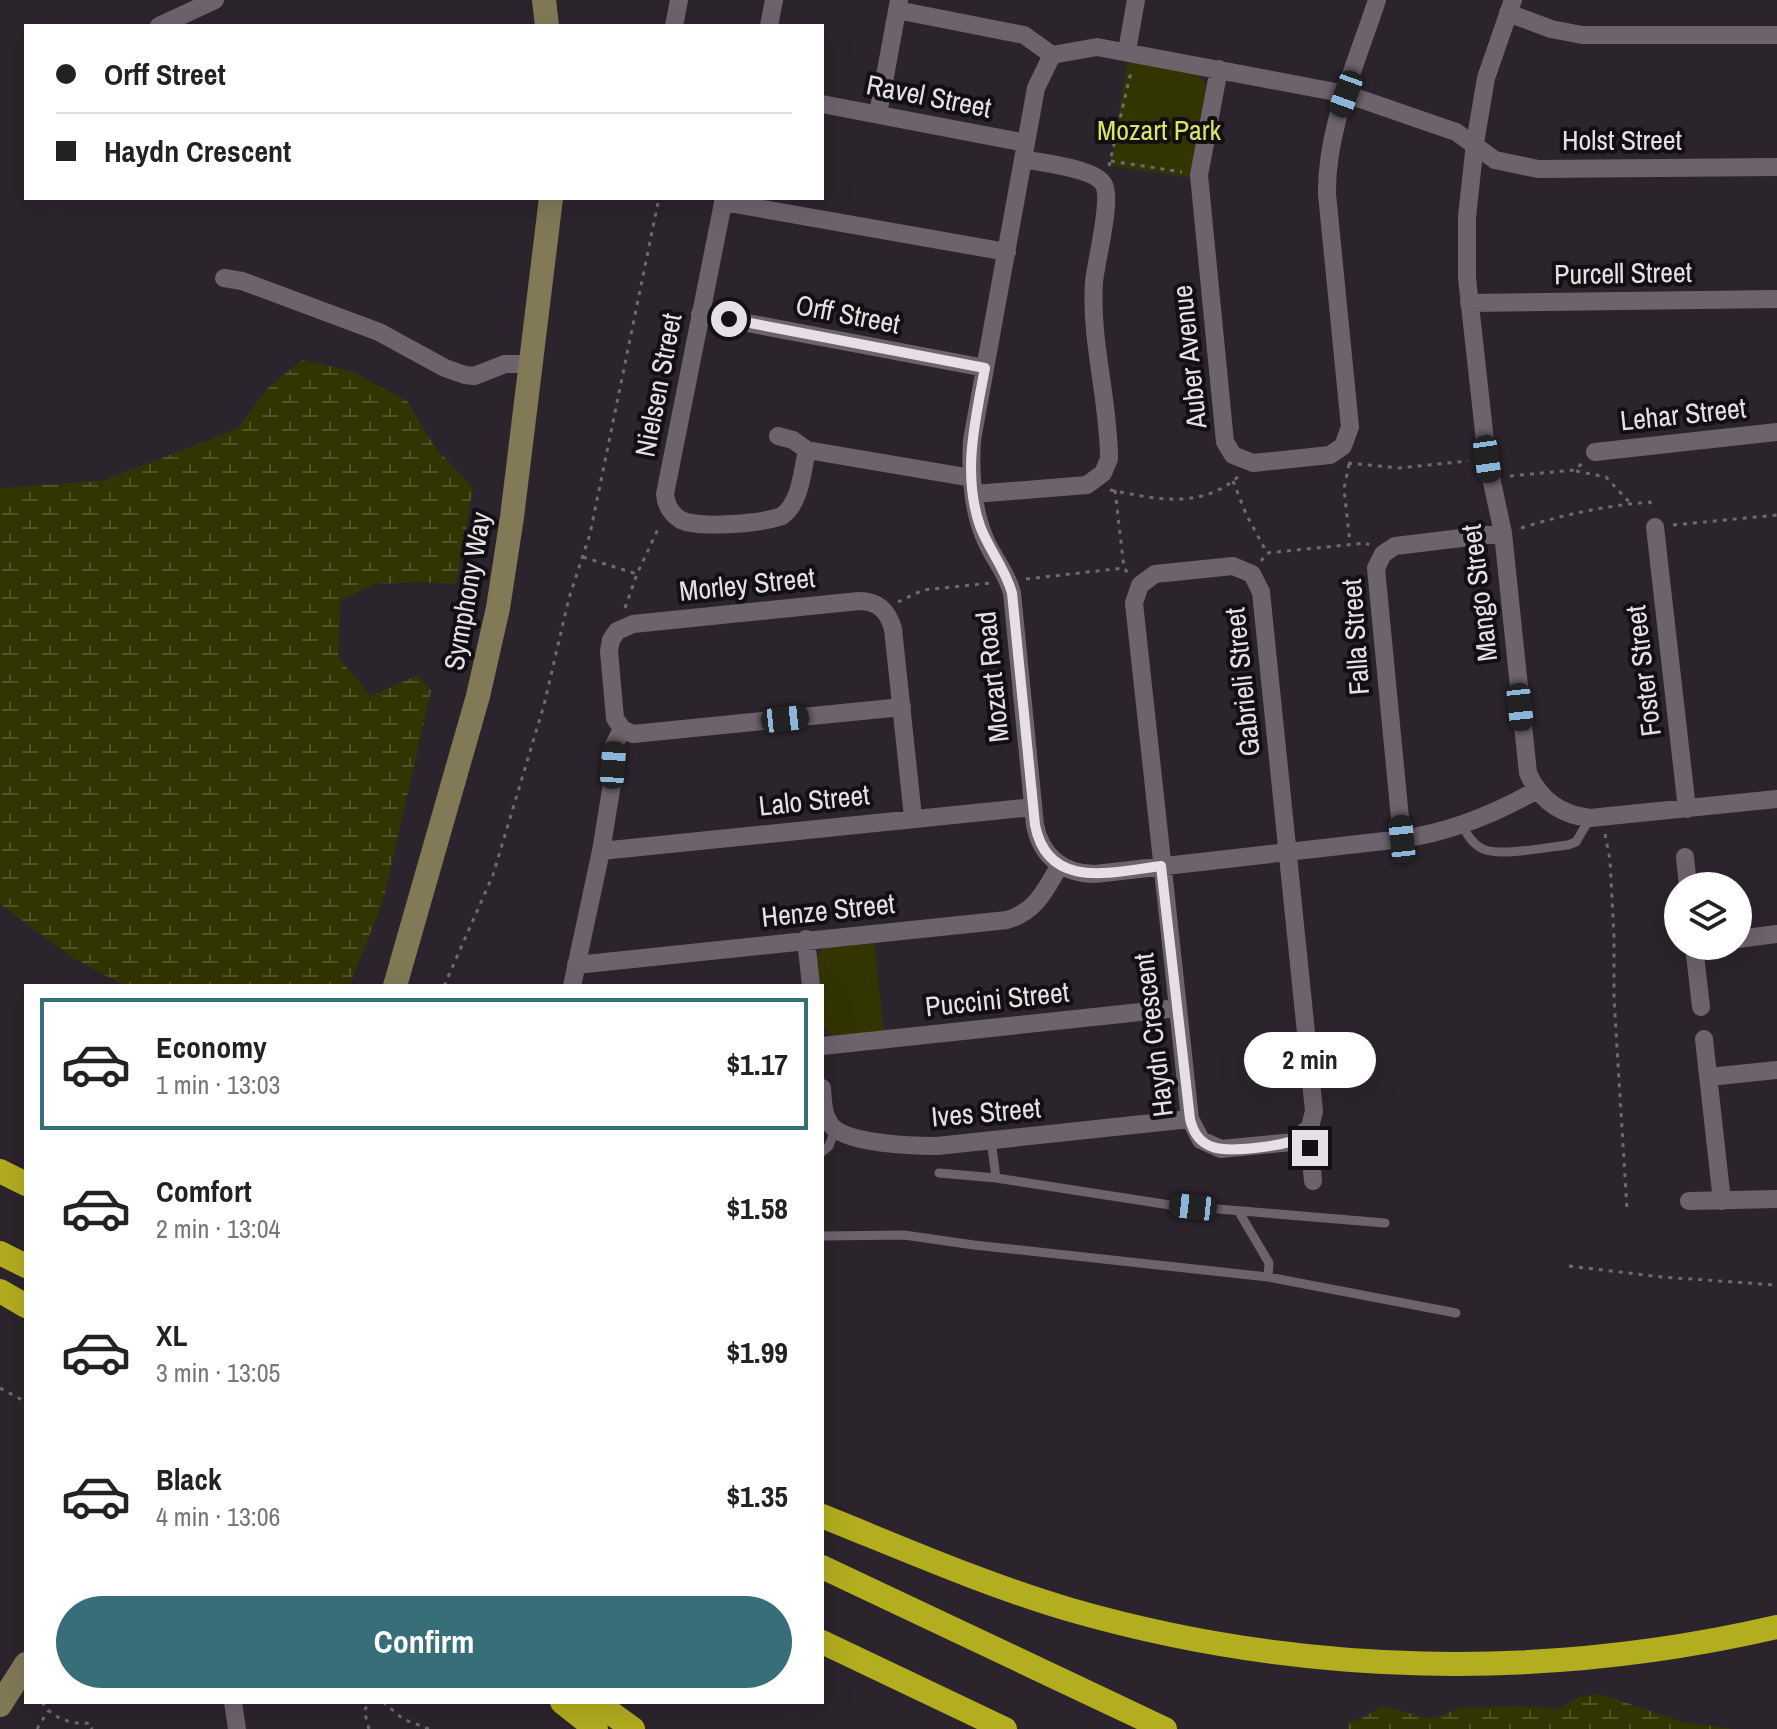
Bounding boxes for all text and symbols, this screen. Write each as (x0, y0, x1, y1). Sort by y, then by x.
text: Orff Street (104, 54, 226, 94)
street label: Ravel Street (863, 65, 995, 127)
car (1327, 67, 1365, 121)
park label: Mozart Park (1097, 111, 1221, 149)
street label: Holst Street (1562, 121, 1682, 159)
text: Haydn Crescent (104, 131, 291, 171)
street label: Purcell Street (1554, 253, 1692, 293)
street label: Auber Avenue (1163, 283, 1216, 432)
street label: Orff Street (793, 285, 903, 343)
route start (711, 301, 747, 337)
street label: Nielsen Street (625, 310, 691, 460)
street label: Lehar Street (1618, 388, 1748, 440)
car (1472, 434, 1502, 484)
street label: Symphony Way (434, 508, 500, 673)
street label: Mango Street (1452, 522, 1506, 664)
street label: Morley Street (677, 558, 817, 610)
street label: Falla Street (1332, 578, 1378, 696)
street label: Foster Street (1616, 603, 1670, 739)
street label: Gabrieli Street (1215, 606, 1269, 758)
street label: Mozart Road (966, 610, 1018, 744)
car (1506, 682, 1534, 732)
car (760, 705, 810, 733)
car (599, 740, 627, 790)
street label: Lalo Street (757, 775, 871, 825)
car (1388, 814, 1416, 864)
map controls (1664, 872, 1752, 960)
button: layers (1664, 872, 1752, 960)
street label: Henze Street (759, 884, 897, 936)
street label: Haydn Crescent (1124, 951, 1182, 1119)
street label: Puccini Street (923, 973, 1071, 1025)
text: Economy (156, 1027, 267, 1067)
icon: car (60, 1028, 132, 1100)
callout: 2 min (1244, 1032, 1376, 1088)
text: 2 min (1282, 1042, 1338, 1077)
text: $1.17 (726, 1044, 788, 1084)
text: 1 min · 13:03 (156, 1067, 280, 1102)
street label: Ives Street (930, 1088, 1042, 1136)
route end (1292, 1130, 1328, 1166)
text: Comfort (156, 1171, 252, 1211)
icon: car (60, 1172, 132, 1244)
text: $1.58 (726, 1188, 788, 1228)
car (1168, 1193, 1218, 1221)
text: 2 min · 13:04 (156, 1211, 280, 1246)
text: XL (156, 1315, 187, 1355)
icon: car (60, 1316, 132, 1388)
text: $1.99 (726, 1332, 788, 1372)
text: 3 min · 13:05 (156, 1355, 280, 1390)
text: Black (156, 1459, 222, 1499)
icon: car (60, 1460, 132, 1532)
text: $1.35 (726, 1476, 788, 1516)
text: 4 min · 13:06 (156, 1499, 280, 1534)
button: Confirm (56, 1596, 792, 1688)

